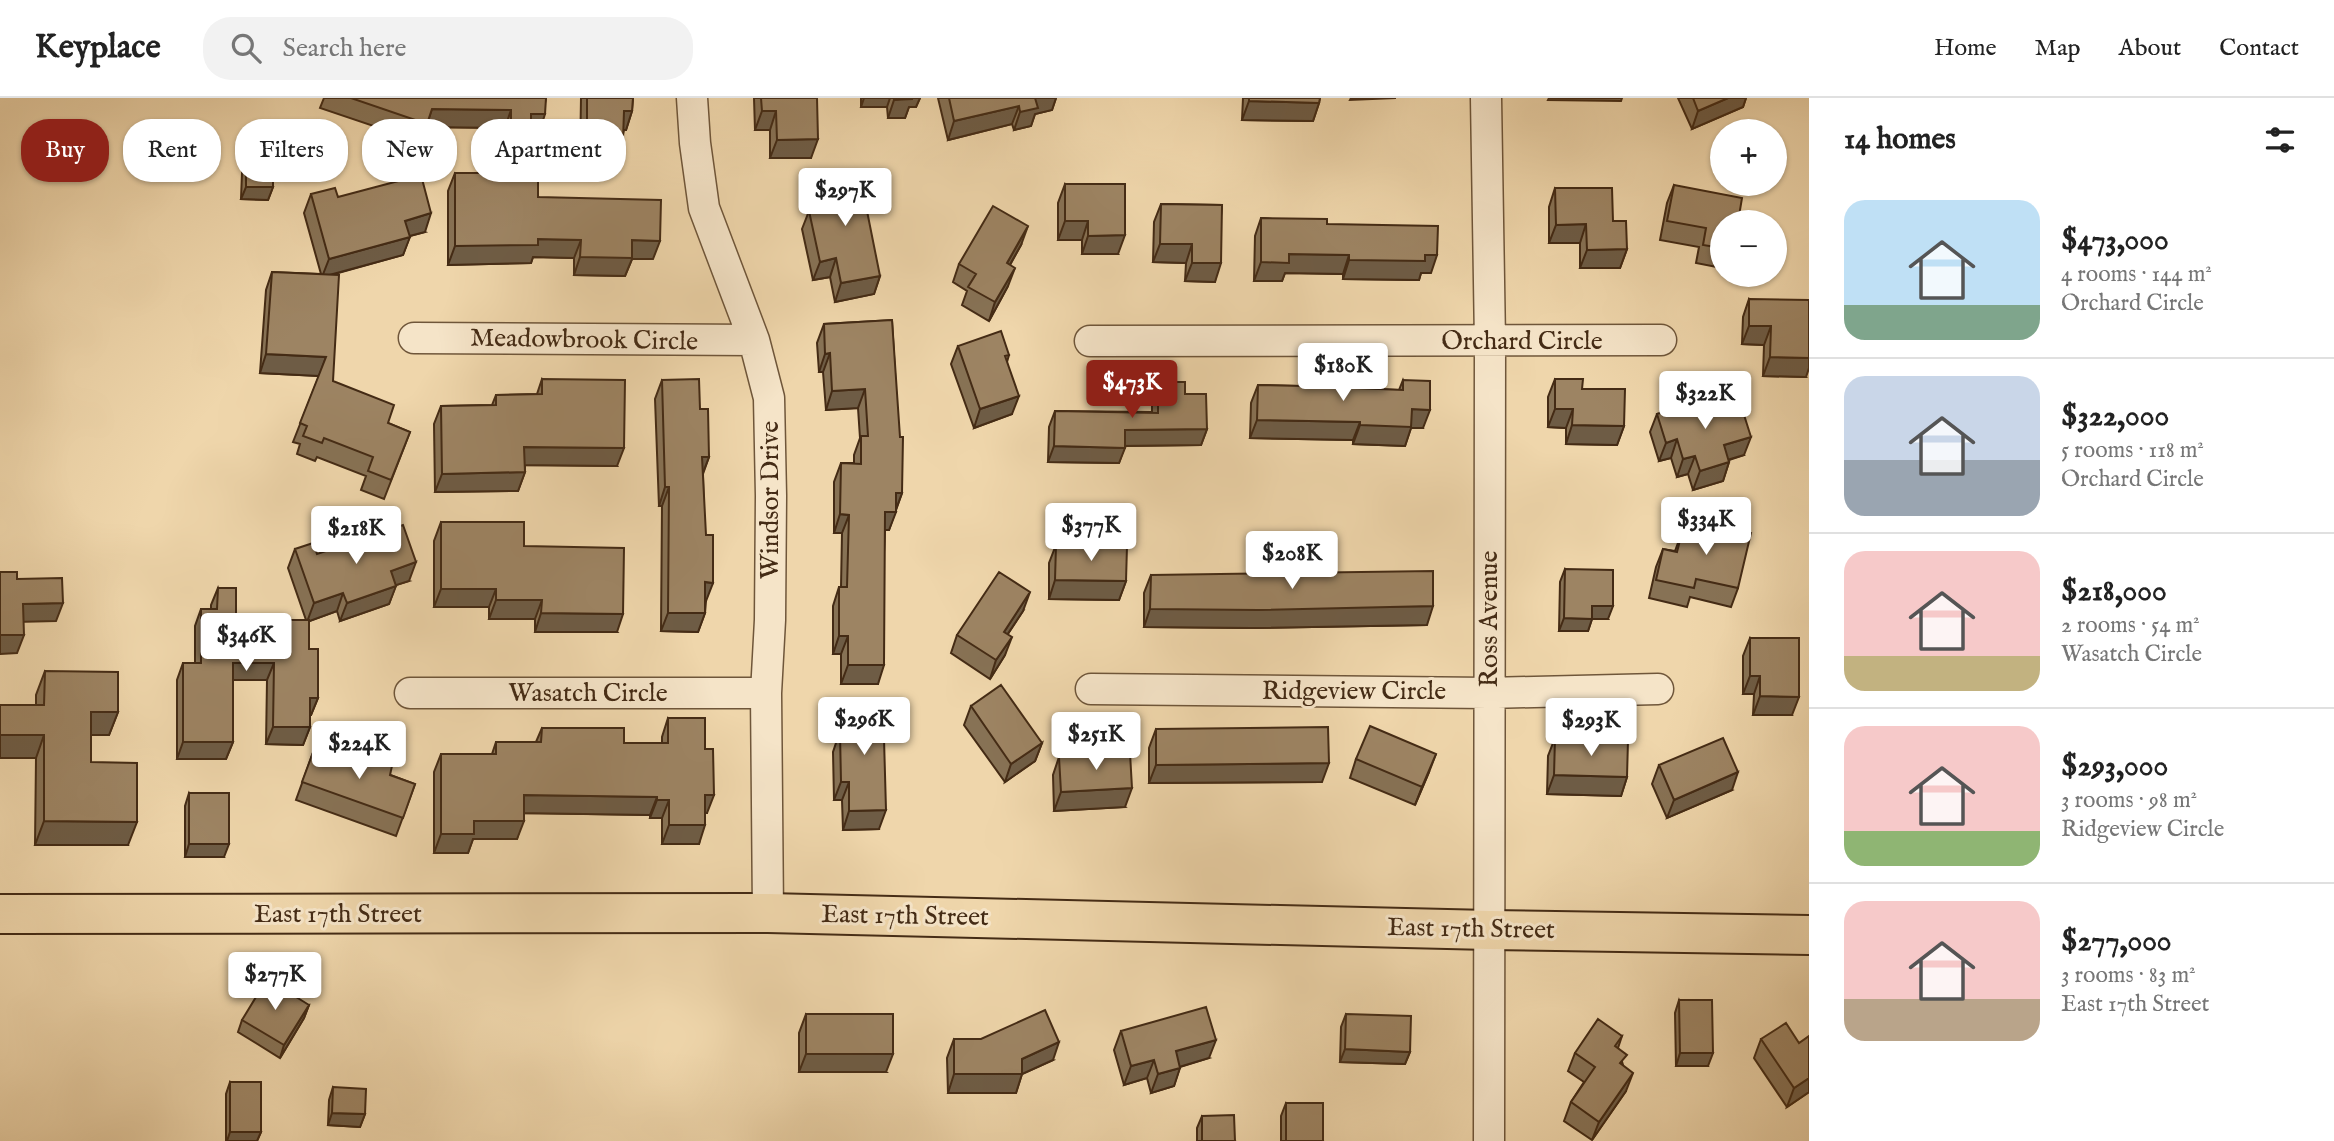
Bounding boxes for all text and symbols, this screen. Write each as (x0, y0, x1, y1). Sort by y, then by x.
search box (203, 17, 693, 80)
text: Keyplace (35, 27, 161, 69)
icon: search (227, 29, 265, 67)
text: Search here (283, 32, 407, 65)
text: Home (1934, 33, 1997, 64)
text: Map (2035, 33, 2081, 64)
text: About (2119, 33, 2181, 64)
text: Contact (2219, 33, 2299, 64)
chip: Buy (21, 119, 109, 182)
chip: Rent (123, 119, 221, 182)
chip: Filters (235, 119, 348, 182)
chip: New (362, 119, 457, 182)
chip: Apartment (471, 119, 626, 182)
map controls (1710, 119, 1787, 287)
button: + (1710, 119, 1787, 196)
text: 14 homes (1844, 121, 1956, 159)
icon: filters (2261, 121, 2299, 159)
pin: $297K (796, 169, 894, 228)
text: $297K (815, 176, 875, 205)
button: − (1710, 210, 1787, 287)
text: $473,000 (2061, 222, 2169, 260)
icon: home (1900, 228, 1984, 312)
text: 4 rooms · 144 m² (2061, 260, 2212, 289)
text: Orchard Circle (2061, 289, 2204, 318)
street label: Meadowbrook Circle (470, 322, 698, 358)
street label: Orchard Circle (1441, 325, 1603, 358)
pin: $180K (1294, 344, 1392, 403)
text: $180K (1314, 351, 1372, 380)
pin: $473K (1083, 360, 1181, 420)
text: $473K (1102, 368, 1162, 397)
pin: $322K (1656, 372, 1754, 431)
text: $322K (1675, 379, 1735, 408)
text: $322,000 (2061, 398, 2169, 436)
icon: home (1900, 404, 1984, 488)
street label: Windsor Drive (754, 421, 787, 579)
text: 5 rooms · 118 m² (2061, 436, 2204, 465)
text: Orchard Circle (2061, 465, 2204, 494)
pin: $334K (1657, 498, 1755, 557)
pin: $377K (1042, 504, 1140, 563)
text: $334K (1677, 505, 1735, 534)
pin: $218K (307, 506, 405, 566)
text: $377K (1061, 511, 1121, 540)
text: $218K (327, 514, 385, 543)
pin: $208K (1243, 532, 1341, 591)
text: $208K (1262, 539, 1322, 568)
street label: Ross Avenue (1473, 550, 1506, 688)
text: $218,000 (2061, 573, 2167, 611)
icon: home (1900, 579, 1984, 663)
text: 2 rooms · 54 m² (2061, 611, 2200, 640)
pin: $346K (197, 614, 295, 673)
text: $346K (217, 621, 275, 650)
text: Wasatch Circle (2061, 640, 2202, 669)
street label: Ridgeview Circle (1262, 675, 1446, 708)
street label: Wasatch Circle (508, 677, 668, 710)
pin: $296K (815, 698, 913, 757)
pin: $293K (1542, 698, 1640, 758)
text: $296K (834, 705, 894, 734)
text: $293K (1562, 706, 1620, 735)
pin: $251K (1047, 712, 1145, 772)
text: $251K (1068, 720, 1125, 749)
pin: $224K (310, 722, 408, 781)
text: $224K (328, 729, 390, 758)
text: $293,000 (2061, 748, 2168, 786)
icon: home (1900, 754, 1984, 838)
text: 3 rooms · 98 m² (2061, 786, 2197, 815)
text: Ridgeview Circle (2061, 815, 2224, 844)
street label: East 17th Street (254, 898, 422, 931)
street label: East 17th Street (821, 898, 989, 934)
street label: East 17th Street (1387, 911, 1555, 947)
text: $277,000 (2061, 923, 2172, 961)
icon: home (1900, 929, 1984, 1013)
pin: $277K (226, 953, 324, 1012)
text: $277K (244, 960, 306, 989)
text: 3 rooms · 83 m² (2061, 961, 2196, 990)
text: East 17th Street (2061, 990, 2210, 1019)

